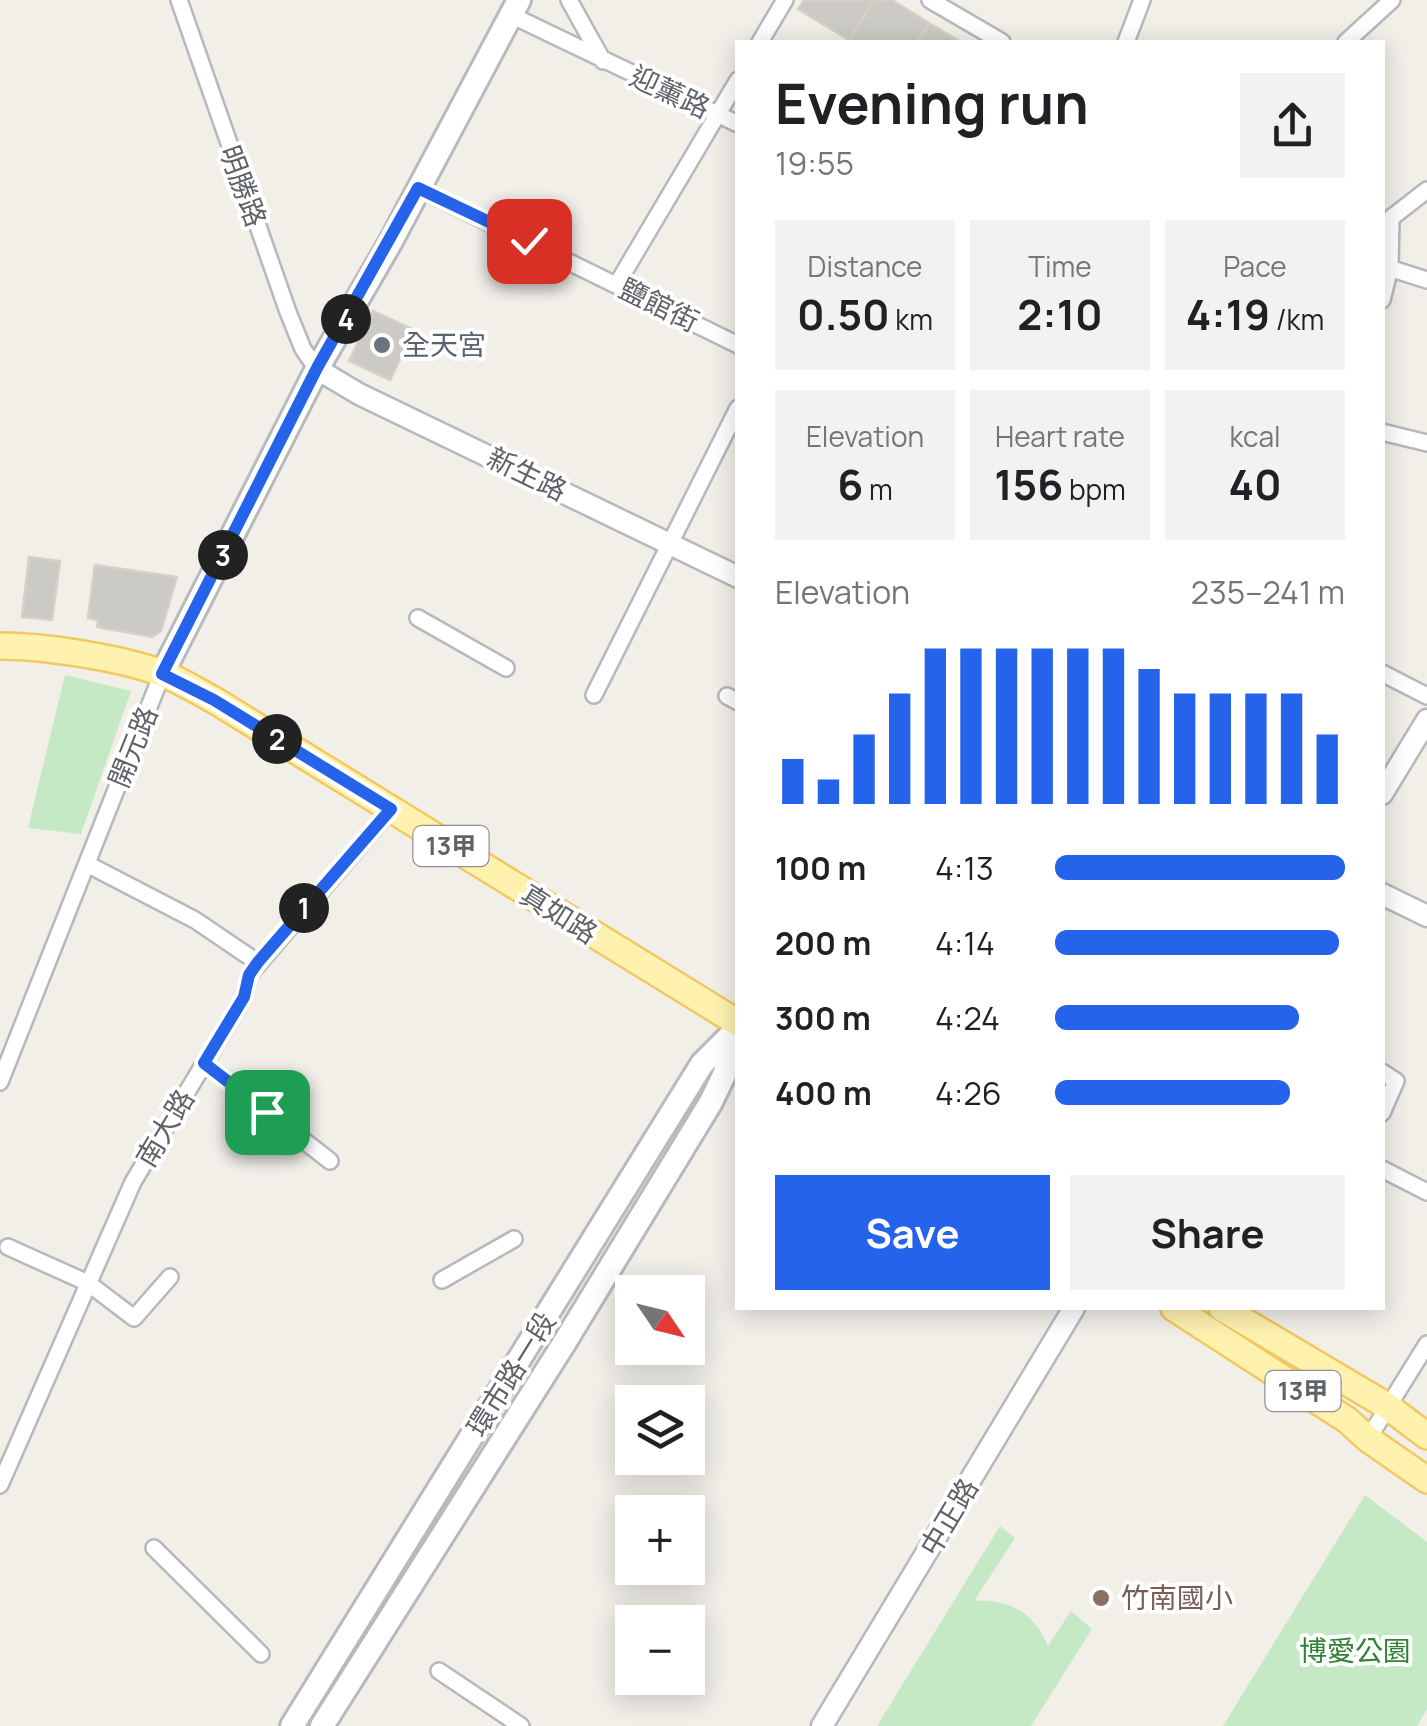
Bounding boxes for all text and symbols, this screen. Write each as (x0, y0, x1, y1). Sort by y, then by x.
street label: 迎薰路 (624, 56, 717, 126)
text: Evening run (775, 65, 1089, 141)
button: share (1240, 73, 1345, 178)
street label: 明勝路 (212, 140, 276, 232)
text: 19:55 (775, 141, 854, 185)
pin (487, 199, 572, 284)
icon: check (502, 214, 557, 269)
text: Distance (808, 247, 922, 285)
text: Time (1028, 247, 1092, 285)
text: Pace (1223, 247, 1287, 285)
street label: 鹽館街 (613, 269, 706, 340)
text: 0.50 (797, 285, 890, 343)
text: 2:10 (1017, 285, 1103, 343)
text: 4:19 (1186, 285, 1270, 343)
pin: 4 (321, 294, 371, 344)
text: 4 (337, 300, 355, 338)
text: km (890, 300, 933, 338)
text: /km (1270, 300, 1324, 338)
place label: 全天宮 (402, 325, 486, 363)
marker: 全天宮 (371, 334, 393, 356)
text: Elevation (806, 417, 924, 455)
text: Heart rate (995, 417, 1125, 455)
text: kcal (1229, 417, 1281, 455)
street label: 新生路 (481, 438, 574, 509)
text: 6 (837, 455, 863, 513)
text: 156 (994, 455, 1063, 513)
text: 40 (1228, 455, 1282, 513)
text: m (863, 470, 893, 508)
text: bpm (1063, 470, 1126, 508)
pin: 3 (198, 530, 248, 580)
text: 3 (215, 536, 231, 574)
text: Elevation (775, 570, 910, 614)
text: 235–241 m (1191, 570, 1345, 614)
street label: 開元路 (99, 701, 165, 793)
pin: 2 (252, 714, 302, 764)
text: 2 (269, 720, 285, 758)
road number: 13甲 (414, 826, 488, 866)
text: 100 m (775, 846, 866, 890)
text: 4:13 (935, 846, 994, 890)
street label: 真如路 (514, 875, 605, 952)
pin: 1 (279, 883, 329, 933)
text: 1 (298, 889, 310, 927)
text: 200 m (775, 921, 871, 965)
text: 4:14 (935, 921, 995, 965)
text: 300 m (775, 996, 871, 1040)
text: 4:24 (935, 996, 1000, 1040)
pin (225, 1070, 310, 1155)
text: 400 m (775, 1071, 872, 1115)
text: 4:26 (935, 1071, 1002, 1115)
street label: 南大路 (126, 1082, 202, 1173)
icon: arrive (240, 1085, 295, 1140)
button: Save (775, 1175, 1050, 1290)
button: Share (1070, 1175, 1345, 1290)
north arrow (615, 1275, 705, 1365)
map controls (615, 1275, 705, 1695)
street label: 環市路一段 (457, 1304, 563, 1443)
road number: 13甲 (1266, 1371, 1340, 1411)
button: layers (615, 1385, 705, 1475)
street label: 中正路 (910, 1471, 986, 1562)
button: + (615, 1495, 705, 1585)
place label: 竹南國小 (1121, 1578, 1233, 1616)
marker: 竹南國小 (1090, 1587, 1112, 1609)
button: − (615, 1605, 705, 1695)
park label: 博愛公園 (1299, 1631, 1411, 1669)

